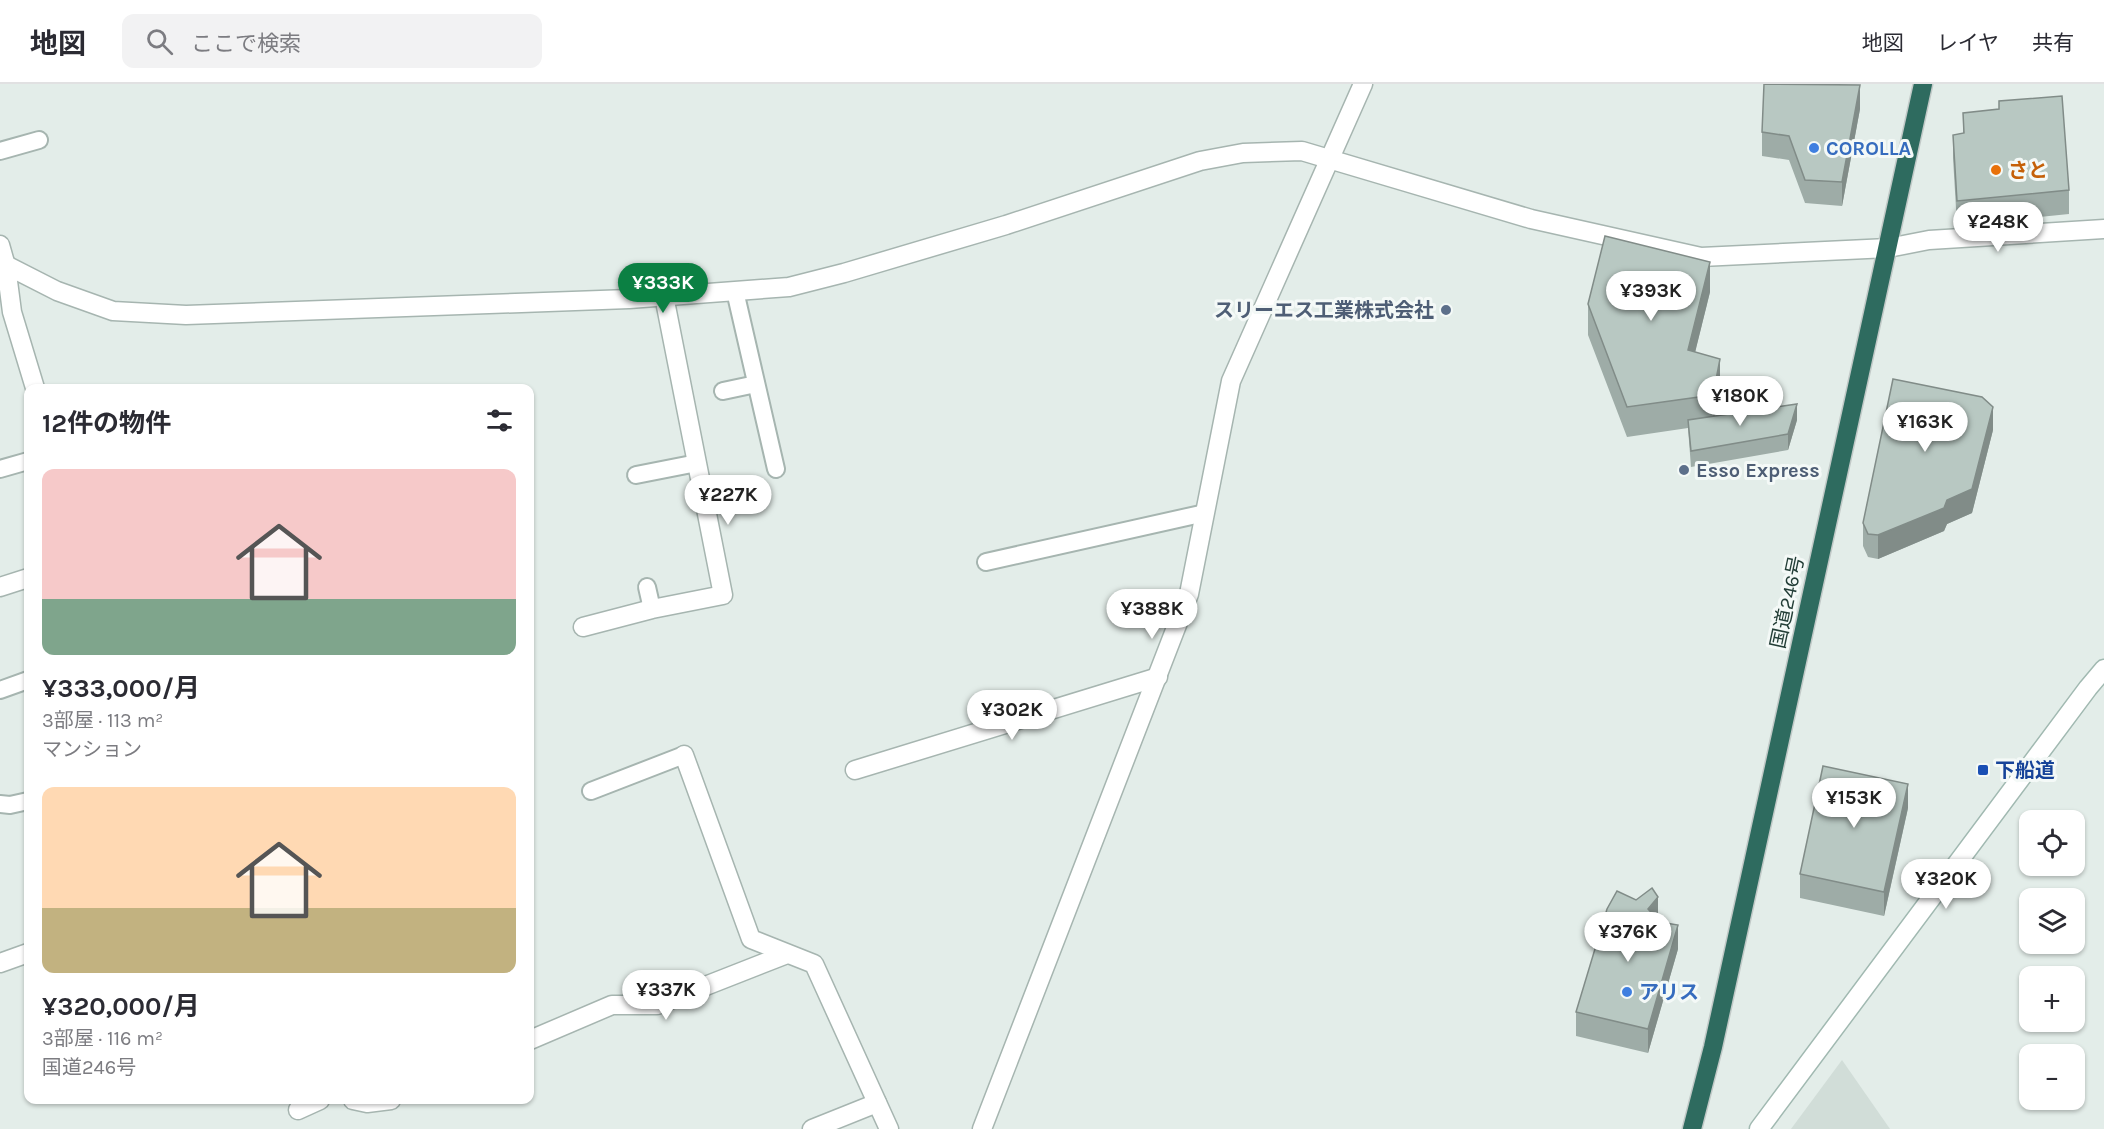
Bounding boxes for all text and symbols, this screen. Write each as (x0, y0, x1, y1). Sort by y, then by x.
search box (122, 14, 542, 68)
icon: search (143, 25, 176, 58)
text: 地図 (30, 27, 86, 60)
text: ここで検索 (191, 31, 301, 57)
text: 地図 (1862, 31, 1904, 55)
text: レイヤ (1937, 31, 1999, 55)
text: 共有 (2032, 31, 2074, 55)
place label: COROLLA (1826, 137, 1912, 160)
marker: COROLLA (1807, 141, 1821, 155)
place label: さと (2008, 159, 2048, 182)
marker: さと (1989, 163, 2003, 177)
pin: ¥248K (1956, 202, 2040, 253)
text: ¥248K (1967, 210, 2029, 233)
pin: ¥333K (621, 263, 705, 314)
text: ¥333K (632, 271, 694, 294)
pin: ¥393K (1609, 271, 1693, 322)
text: ¥393K (1620, 279, 1682, 302)
place label: スリーエス工業株式会社 (1214, 299, 1434, 322)
marker: スリーエス工業株式会社 (1439, 303, 1453, 317)
pin: ¥180K (1698, 376, 1782, 427)
text: ¥180K (1711, 384, 1769, 407)
pin: ¥163K (1883, 402, 1967, 453)
icon: filters (483, 404, 516, 437)
text: 12件の物件 (42, 408, 171, 439)
text: ¥163K (1897, 410, 1953, 433)
place label: Esso Express (1696, 459, 1820, 482)
marker: Esso Express (1677, 463, 1691, 477)
pin: ¥227K (686, 475, 770, 526)
text: ¥227K (699, 483, 757, 506)
icon: home (225, 508, 333, 616)
street label: 国道246号 (1766, 554, 1809, 651)
pin: ¥388K (1110, 589, 1194, 640)
text: ¥388K (1120, 597, 1184, 620)
text: ¥333,000/月 (42, 673, 200, 704)
pin: ¥302K (970, 690, 1054, 741)
text: ¥302K (981, 698, 1043, 721)
text: 3部屋 · 113 m² (42, 709, 163, 732)
text: マンション (42, 738, 142, 761)
place label: 下船道 (1995, 759, 2055, 782)
marker: 下船道 (1976, 763, 1990, 777)
pin: ¥153K (1812, 778, 1896, 829)
text: ¥153K (1826, 786, 1882, 809)
map controls (2019, 810, 2085, 1110)
button: locate (2019, 810, 2085, 876)
icon: home (225, 826, 333, 934)
pin: ¥320K (1904, 859, 1988, 910)
text: ¥320K (1915, 867, 1977, 890)
button: layers (2019, 888, 2085, 954)
pin: ¥376K (1586, 912, 1670, 963)
text: ¥376K (1598, 920, 1658, 943)
button: + (2019, 966, 2085, 1032)
pin: ¥337K (624, 970, 708, 1021)
text: ¥337K (636, 978, 696, 1001)
place label: アリス (1639, 981, 1699, 1004)
marker: アリス (1620, 985, 1634, 999)
text: ¥320,000/月 (42, 991, 200, 1022)
text: 3部屋 · 116 m² (42, 1027, 163, 1050)
button: − (2019, 1044, 2085, 1110)
text: 国道246号 (42, 1056, 136, 1079)

